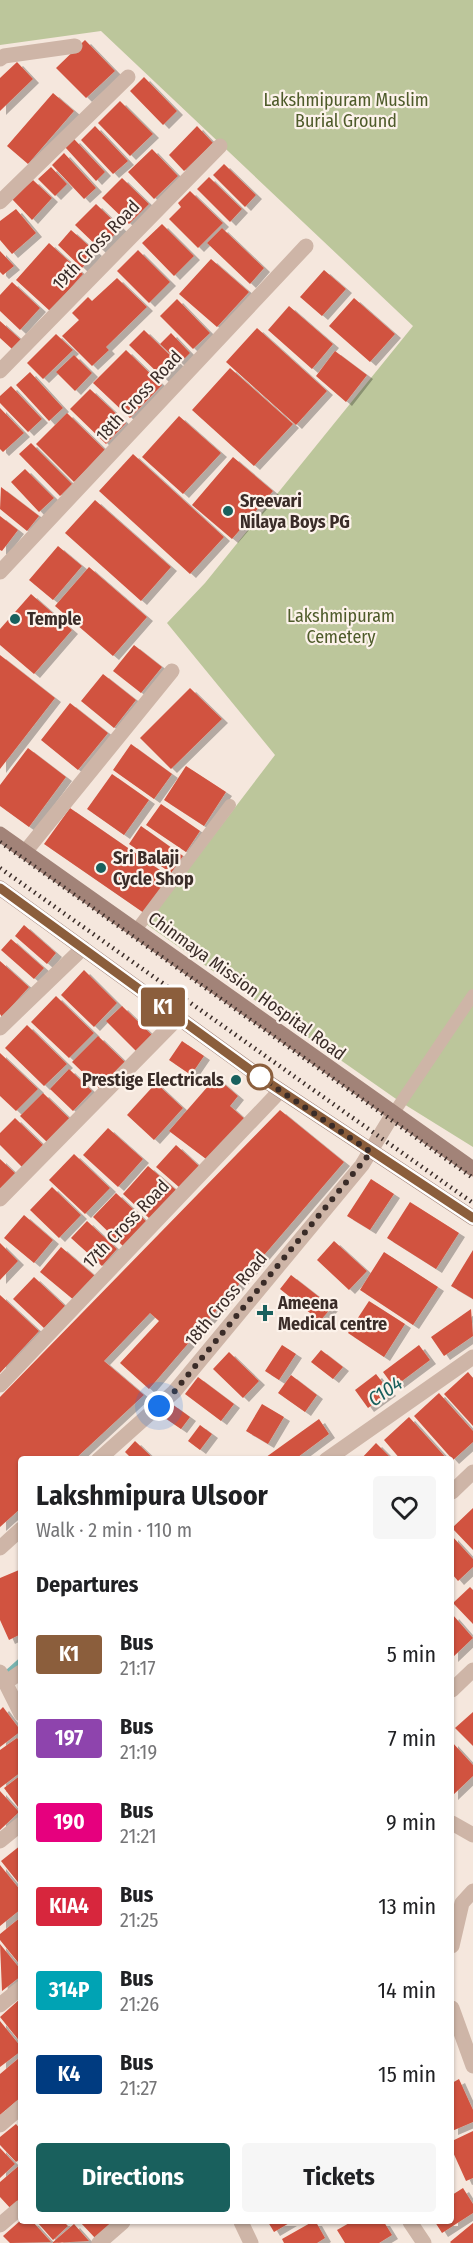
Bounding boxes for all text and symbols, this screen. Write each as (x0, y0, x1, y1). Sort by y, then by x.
park label: Lakshmipuram Muslim Burial Ground (263, 89, 429, 132)
street label: 19th Cross Road (48, 196, 144, 294)
street label: 18th Cross Road (91, 346, 187, 446)
place label: Sreevari Nilaya Boys PG (240, 490, 350, 533)
marker: Sreevari Nilaya Boys PG (221, 504, 235, 518)
park label: Lakshmipuram Cemetery (287, 605, 395, 648)
place label: Temple (27, 608, 81, 630)
marker: Temple (8, 612, 22, 626)
place label: Sri Balaji Cycle Shop (113, 847, 194, 890)
marker: Sri Balaji Cycle Shop (94, 861, 108, 875)
street label: Chinmaya Mission Hospital Road (144, 907, 350, 1065)
line badge: K1 (136, 988, 190, 1026)
text: K1 (153, 994, 173, 1020)
unlabelled marker (247, 1064, 273, 1090)
place label: Prestige Electricals (82, 1069, 224, 1091)
marker: Prestige Electricals (229, 1073, 243, 1087)
street label: 17th Cross Road (78, 1175, 174, 1273)
street label: 18th Cross Road (180, 1247, 272, 1351)
place label: Ameena Medical centre (277, 1292, 387, 1335)
marker: Ameena Medical centre (256, 1304, 274, 1322)
water label: C104 (363, 1371, 407, 1411)
your location (144, 1391, 174, 1421)
button: heart (373, 1476, 436, 1539)
text: Lakshmipura Ulsoor (36, 1479, 268, 1512)
text: Walk · 2 min · 110 m (36, 1518, 192, 1542)
text: Departures (36, 1571, 138, 1598)
text: Bus (120, 1629, 153, 1656)
text: K1 (59, 1641, 79, 1667)
text: 5 min (387, 1641, 436, 1668)
text: 21:17 (120, 1656, 156, 1680)
text: Bus (120, 1713, 153, 1740)
text: 197 (55, 1725, 83, 1751)
text: 7 min (388, 1725, 436, 1752)
text: 21:19 (120, 1740, 157, 1764)
text: Bus (120, 1797, 153, 1824)
text: 190 (53, 1809, 85, 1835)
text: 9 min (386, 1809, 436, 1836)
text: 21:21 (120, 1824, 157, 1848)
text: Bus (120, 1881, 153, 1908)
text: KIA4 (49, 1893, 89, 1919)
text: 13 min (378, 1893, 436, 1920)
text: 21:25 (120, 1908, 158, 1932)
text: Bus (120, 1965, 153, 1992)
text: 314P (49, 1977, 89, 2003)
text: 14 min (378, 1977, 436, 2004)
text: 21:26 (120, 1992, 159, 2016)
text: Bus (120, 2049, 153, 2076)
text: K4 (58, 2061, 80, 2087)
text: 15 min (378, 2061, 436, 2088)
text: 21:27 (120, 2076, 157, 2100)
button: Directions (36, 2143, 230, 2212)
button: Tickets (242, 2143, 436, 2212)

